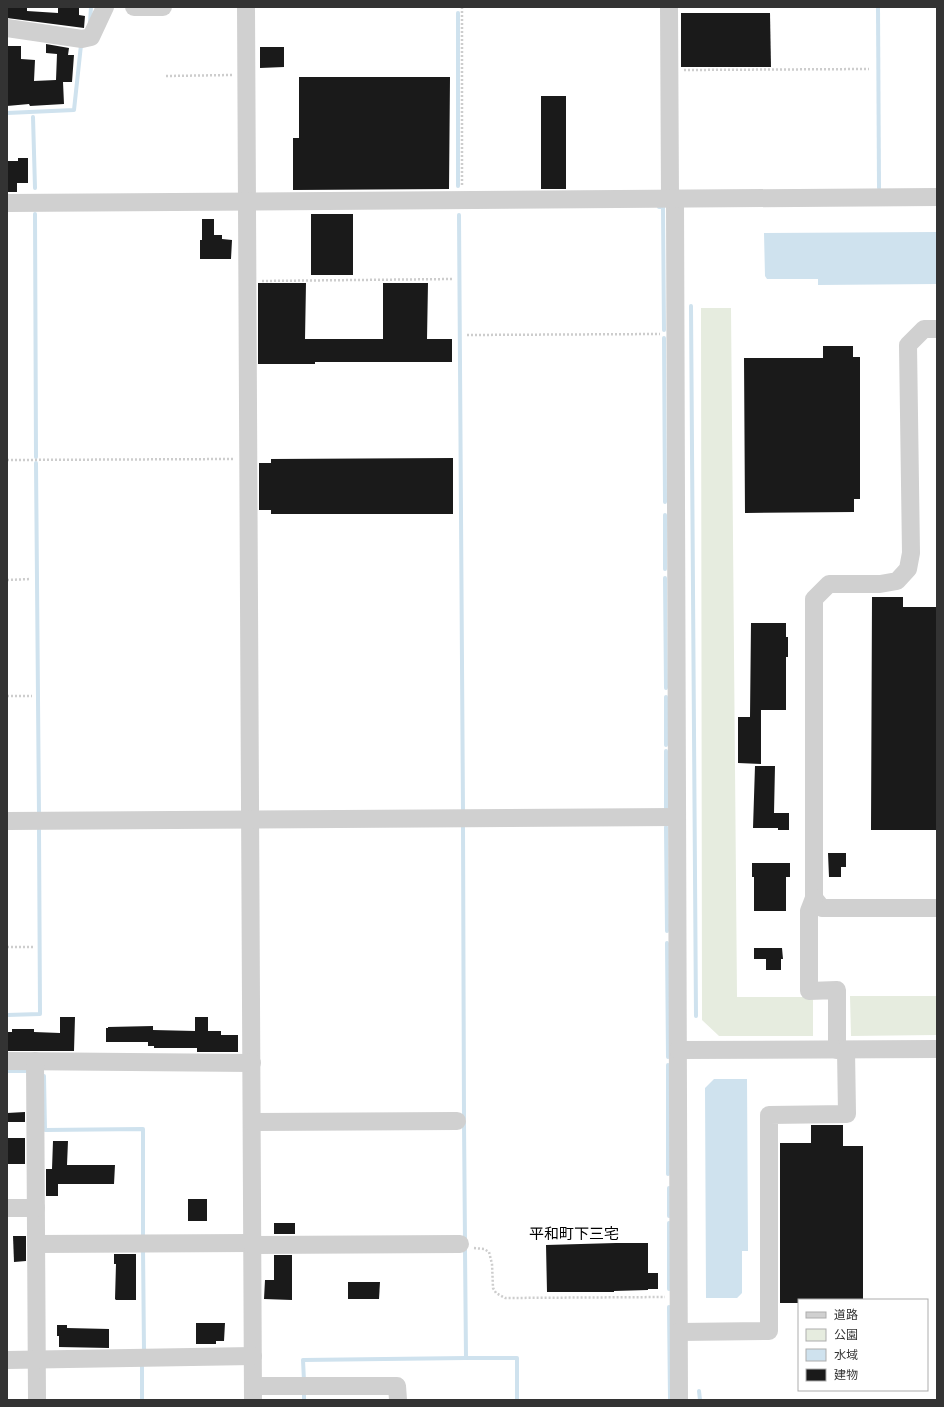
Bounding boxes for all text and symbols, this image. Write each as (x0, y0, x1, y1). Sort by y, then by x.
district label: 平和町下三宅 (529, 1225, 619, 1243)
legend (798, 1299, 928, 1391)
text: 道路 (834, 1308, 858, 1322)
text: 公園 (834, 1328, 858, 1342)
text: 水域 (834, 1348, 858, 1362)
text: 建物 (834, 1368, 858, 1382)

